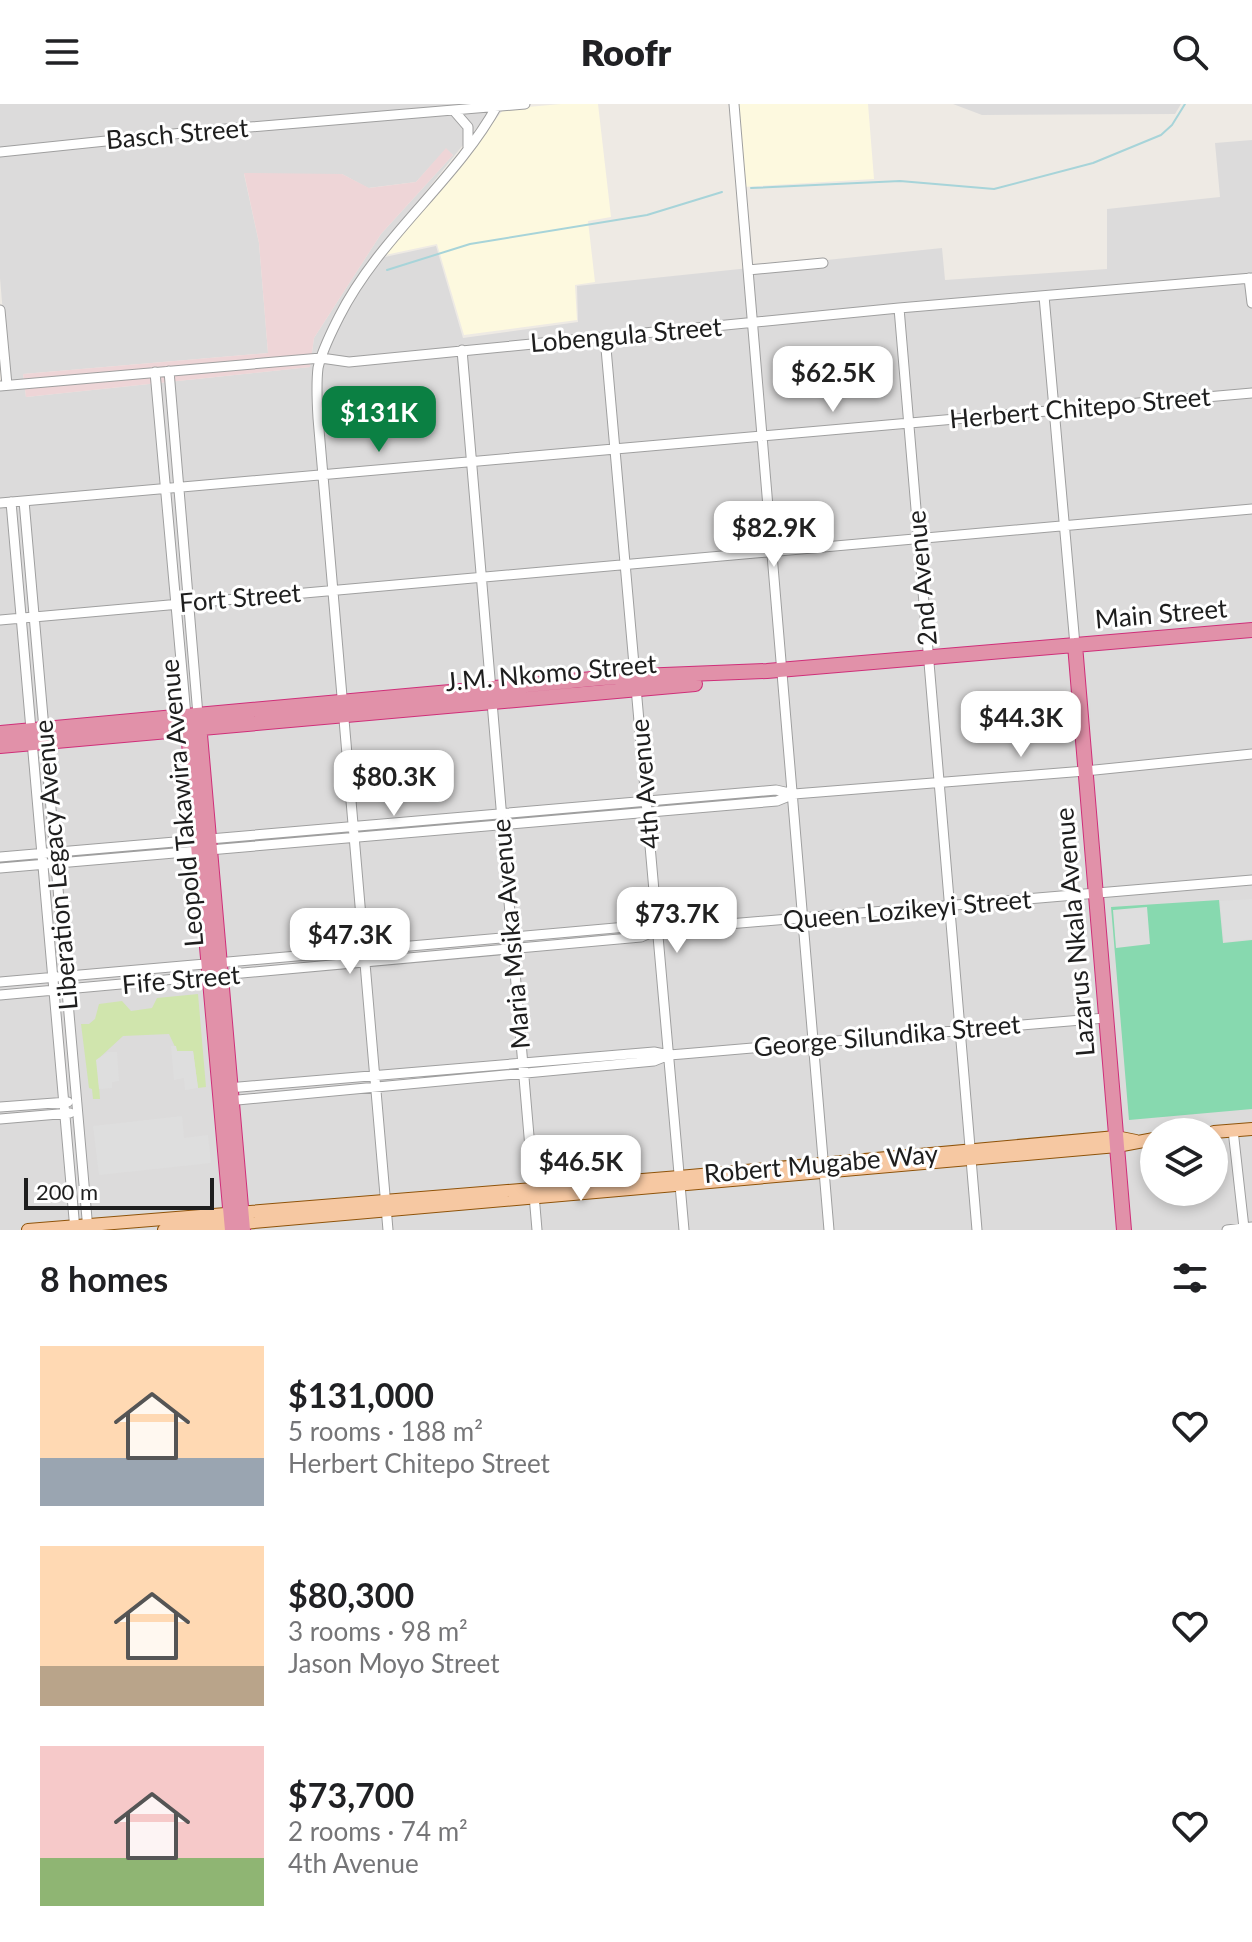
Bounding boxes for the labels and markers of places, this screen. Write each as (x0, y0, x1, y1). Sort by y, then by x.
pin: $62.5K (768, 346, 898, 414)
pin: $131K (323, 386, 435, 454)
pin: $82.9K (709, 501, 839, 569)
pin: $44.3K (956, 691, 1086, 759)
pin: $80.3K (329, 750, 459, 818)
pin: $73.7K (612, 887, 742, 955)
pin: $47.3K (285, 908, 415, 976)
pin: $46.5K (516, 1135, 646, 1203)

